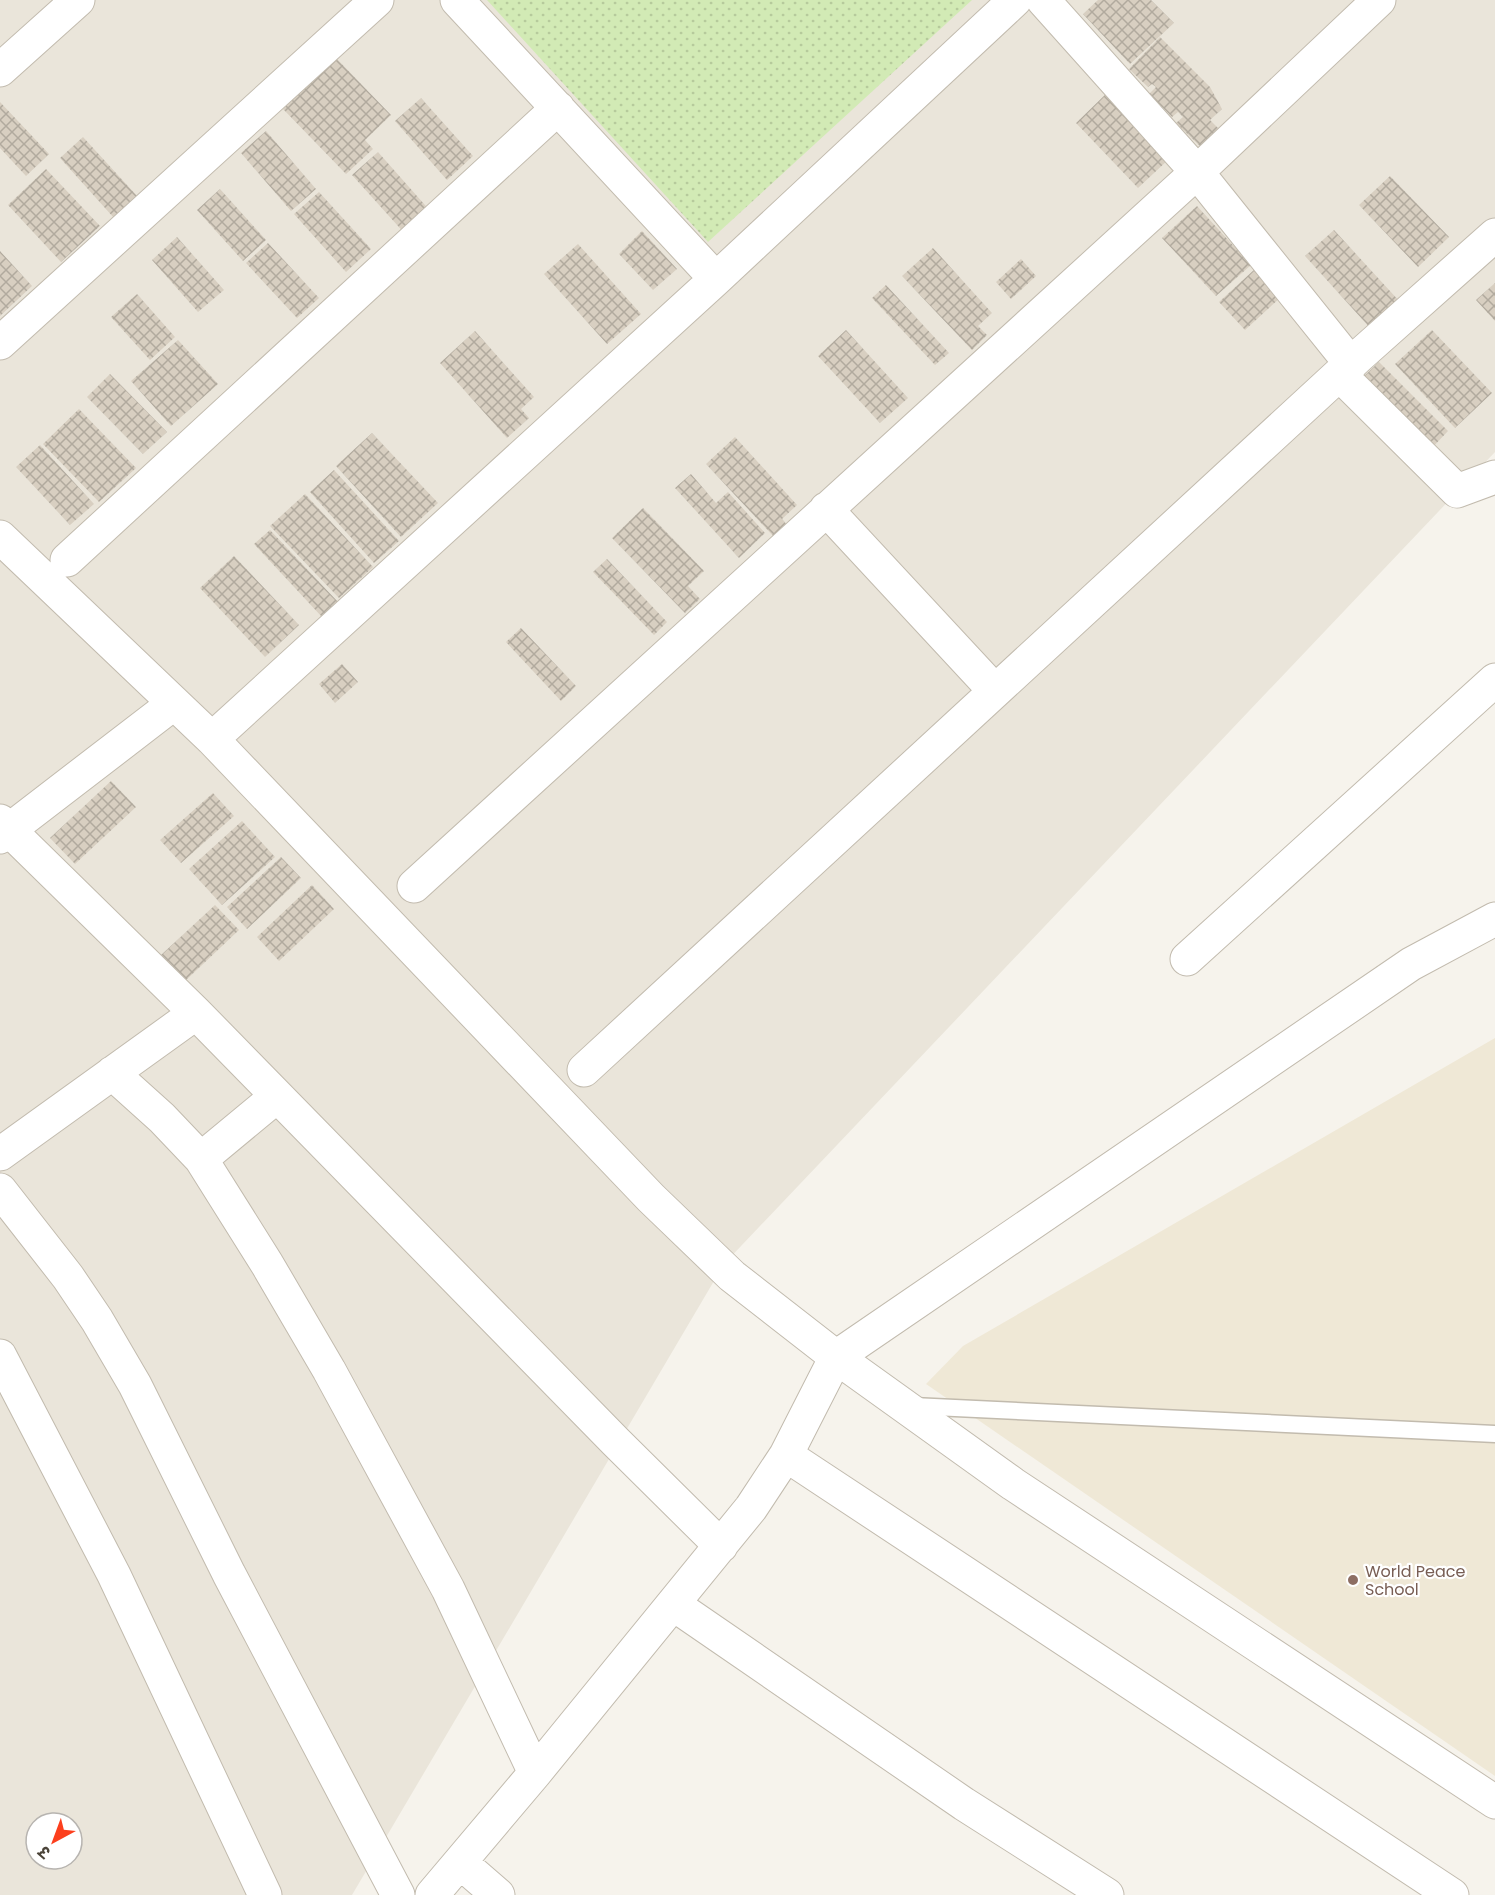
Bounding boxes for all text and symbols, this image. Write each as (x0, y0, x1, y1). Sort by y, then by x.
place label: World Peace School (1365, 1560, 1466, 1601)
marker: World Peace School (1346, 1573, 1360, 1587)
north arrow (24, 1811, 84, 1871)
text: उ (33, 1840, 56, 1864)

